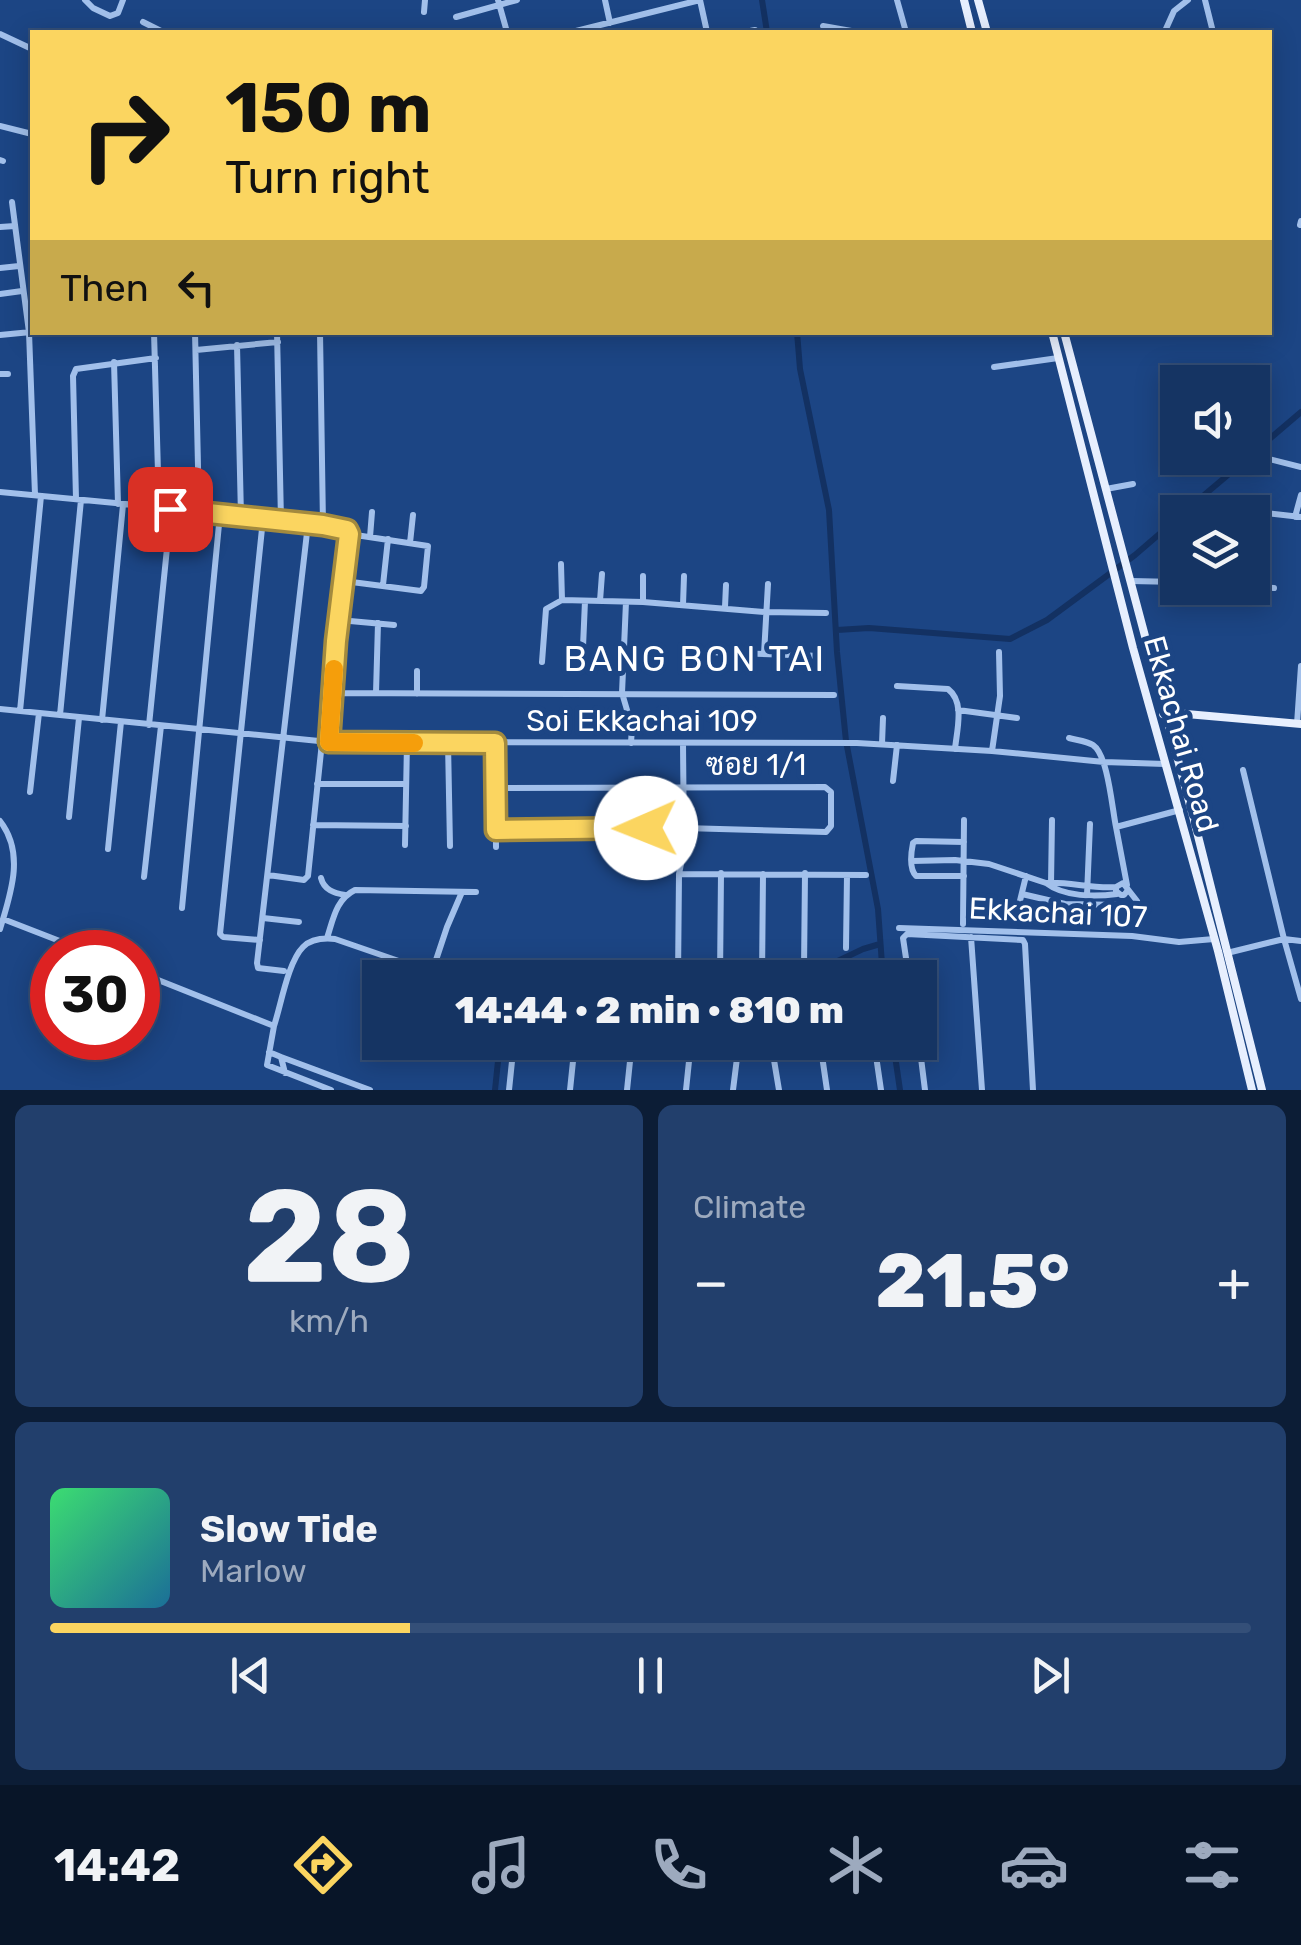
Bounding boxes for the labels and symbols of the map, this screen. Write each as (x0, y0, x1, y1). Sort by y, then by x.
pin (128, 467, 213, 552)
street label: Ekkachai Road (1136, 632, 1226, 836)
district label: BANG BON TAI (563, 638, 827, 680)
street label: Soi Ekkachai 109 (526, 703, 758, 739)
street label: ซอย 1/1 (706, 747, 806, 783)
position arrow (594, 776, 698, 880)
street label: Ekkachai 107 (968, 890, 1148, 936)
speed limit sign: 30 (30, 930, 160, 1060)

